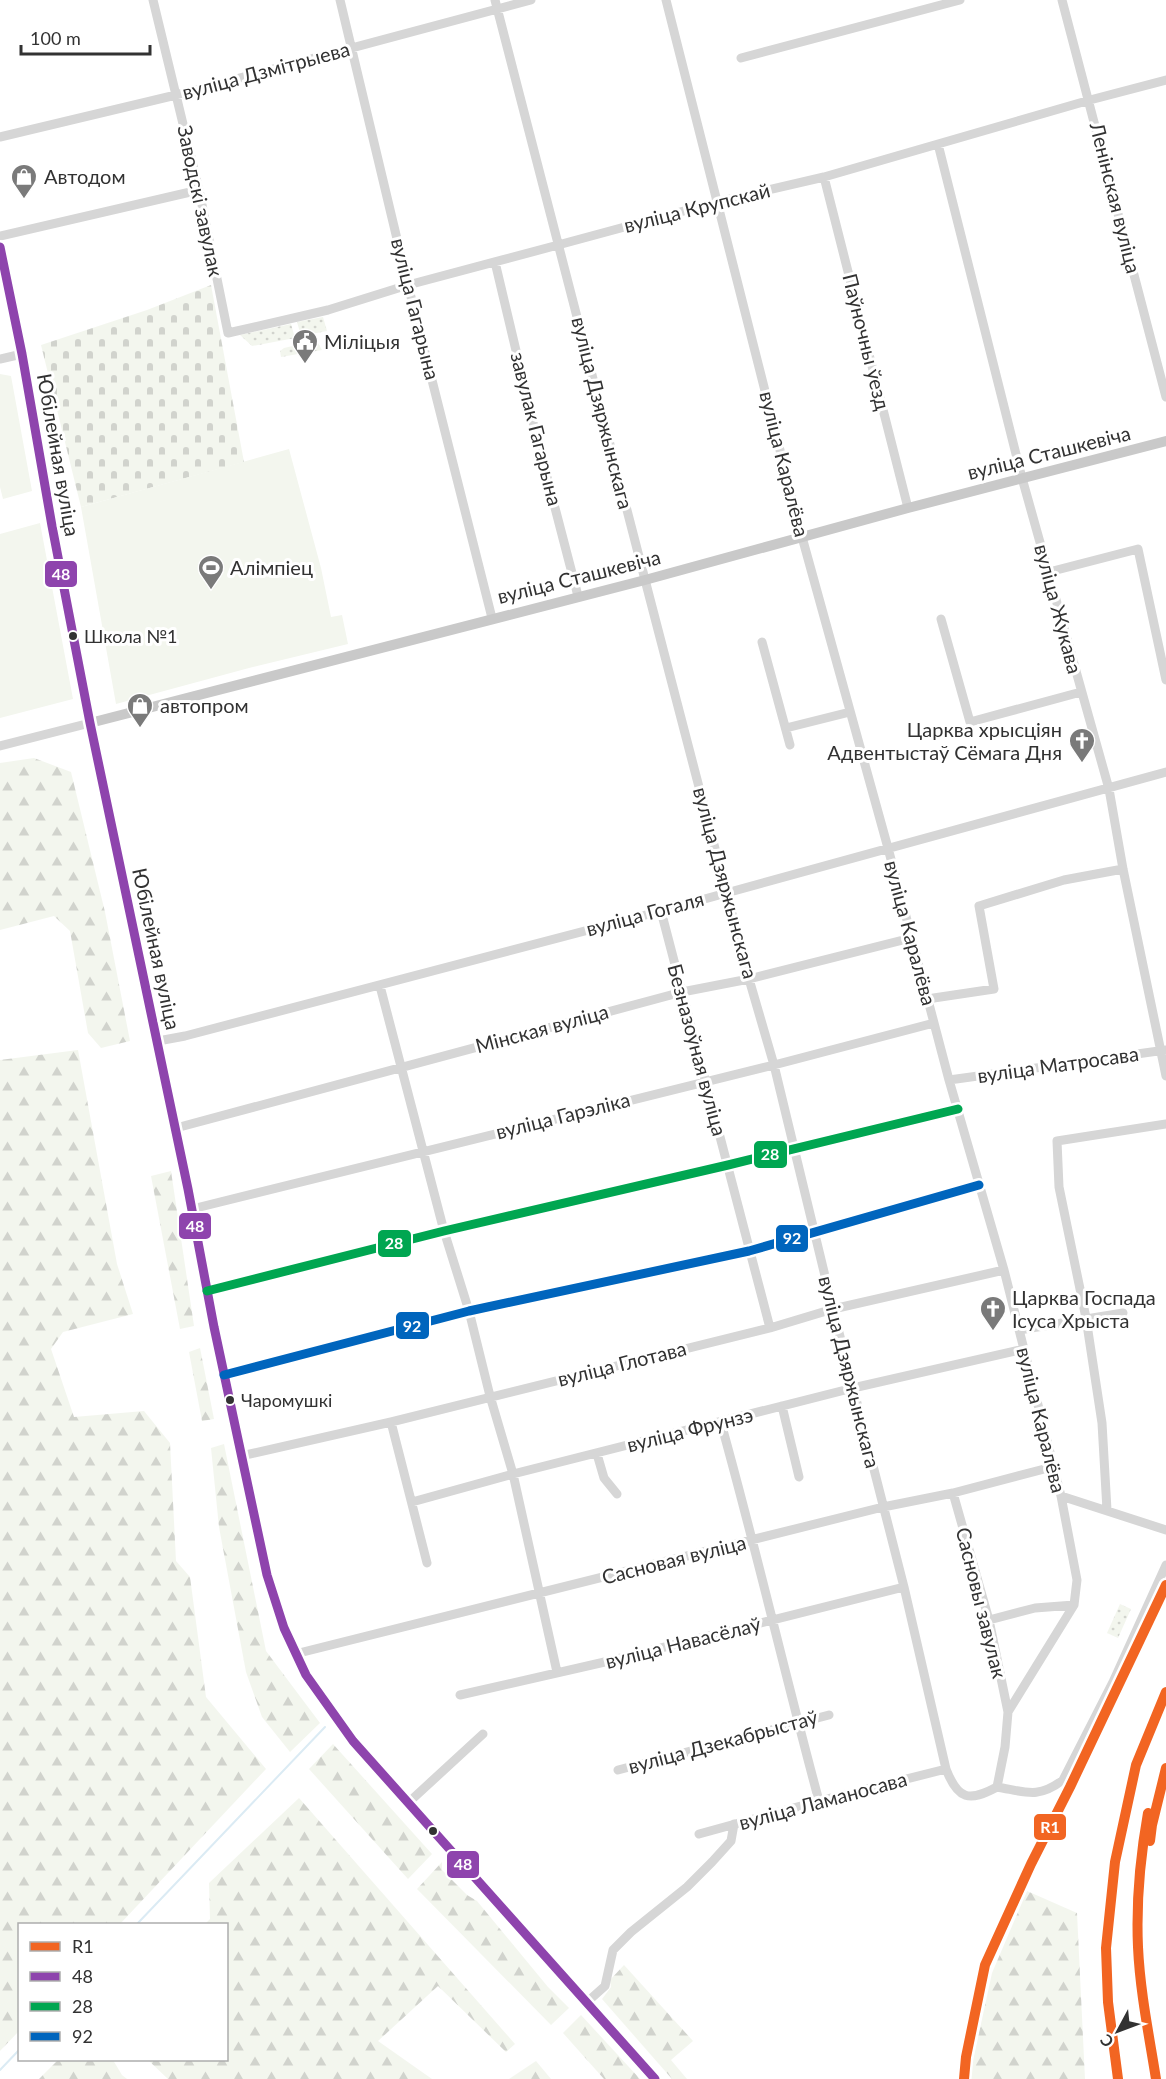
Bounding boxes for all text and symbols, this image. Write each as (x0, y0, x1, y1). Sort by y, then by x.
scale bar (21, 18, 150, 56)
text: 100 m (30, 27, 81, 49)
street label: вуліца Дзмітрыева (179, 36, 352, 104)
street label: Ленінская вуліца (1085, 119, 1146, 276)
street label: Заводскі завулак (173, 123, 229, 279)
shop icon: Автодом (9, 162, 39, 200)
place label: Автодом (44, 164, 126, 188)
street label: вуліца Крупскай (621, 177, 772, 237)
street label: вуліца Гагарына (387, 235, 445, 382)
street label: Паўночны ўезд (838, 271, 896, 413)
street label: вуліца Дзяржынскага (567, 314, 638, 511)
public building icon: Міліцыя (290, 327, 320, 365)
place label: Міліцыя (324, 329, 400, 353)
street label: завулак Гагарына (506, 349, 568, 508)
street label: Юбілейная вуліца (33, 372, 85, 538)
street label: вуліца Каралёва (755, 388, 815, 539)
street label: вуліца Сташкевіча (965, 420, 1133, 484)
street label: вуліца Жукава (1030, 541, 1088, 676)
street label: вуліца Сташкевіча (495, 544, 663, 608)
sports icon: Алімпіец (196, 553, 226, 591)
place label: Алімпіец (230, 555, 313, 579)
line badge: 48 (44, 560, 78, 588)
text: 48 (52, 564, 70, 583)
place label: Школа №1 (84, 625, 178, 647)
marker: Школа №1 (67, 630, 79, 642)
shop icon: автопром (125, 691, 155, 729)
place label: автопром (160, 693, 249, 717)
place label: Царква хрысціян Адвентыстаў Сёмага Дня (827, 717, 1062, 764)
church icon: Царква хрысціян Адвентыстаў Сёмага Дня (1067, 726, 1097, 764)
street label: вуліца Дзяржынскага (689, 784, 763, 981)
street label: вуліца Каралёва (880, 858, 942, 1008)
street label: Юбілейная вуліца (128, 866, 186, 1032)
street label: вуліца Гогаля (583, 886, 706, 940)
street label: Безназоўная вуліца (663, 961, 732, 1138)
street label: Мінская вуліца (473, 999, 611, 1057)
street label: вуліца Матросава (976, 1041, 1140, 1087)
street label: вуліца Гарэліка (493, 1087, 632, 1143)
line badge: 28 (753, 1140, 788, 1169)
text: 28 (761, 1144, 779, 1163)
line badge: 48 (178, 1212, 212, 1240)
text: 48 (186, 1216, 204, 1235)
line badge: 92 (775, 1224, 809, 1253)
text: 92 (783, 1228, 801, 1247)
line badge: 28 (377, 1229, 412, 1258)
text: 28 (385, 1233, 403, 1252)
street label: вуліца Дзяржынскага (814, 1273, 885, 1470)
place label: Царква Госпада Ісуса Хрыста (1012, 1285, 1156, 1332)
church icon: Царква Госпада Ісуса Хрыста (978, 1294, 1008, 1332)
line badge: 92 (395, 1311, 430, 1340)
text: 92 (403, 1316, 421, 1335)
street label: вуліца Глотава (555, 1335, 689, 1391)
street label: вуліца Каралёва (1012, 1344, 1072, 1495)
place label: Чаромушкі (241, 1389, 332, 1411)
marker: Чаромушкі (224, 1394, 236, 1406)
street label: вуліца Фрунзэ (624, 1402, 755, 1456)
street label: Сасновы завулак (952, 1525, 1013, 1681)
street label: Сасновая вуліца (599, 1529, 748, 1589)
street label: вуліца Навасёлаў (603, 1611, 764, 1673)
street label: вуліца Дзекабрыстаў (625, 1704, 821, 1778)
street label: вуліца Ламаносава (736, 1766, 909, 1834)
line badge: R1 (1033, 1813, 1067, 1841)
text: R1 (1040, 1817, 1060, 1836)
unlabelled marker (427, 1825, 439, 1837)
line badge: 48 (446, 1850, 480, 1879)
text: 48 (454, 1854, 472, 1873)
legend (18, 1923, 228, 2061)
text: R1 (72, 1935, 94, 1957)
text: 48 (72, 1965, 93, 1987)
text: 28 (72, 1995, 93, 2017)
north arrow (1088, 2001, 1148, 2061)
text: 92 (72, 2025, 93, 2047)
text: С (1095, 2031, 1117, 2051)

